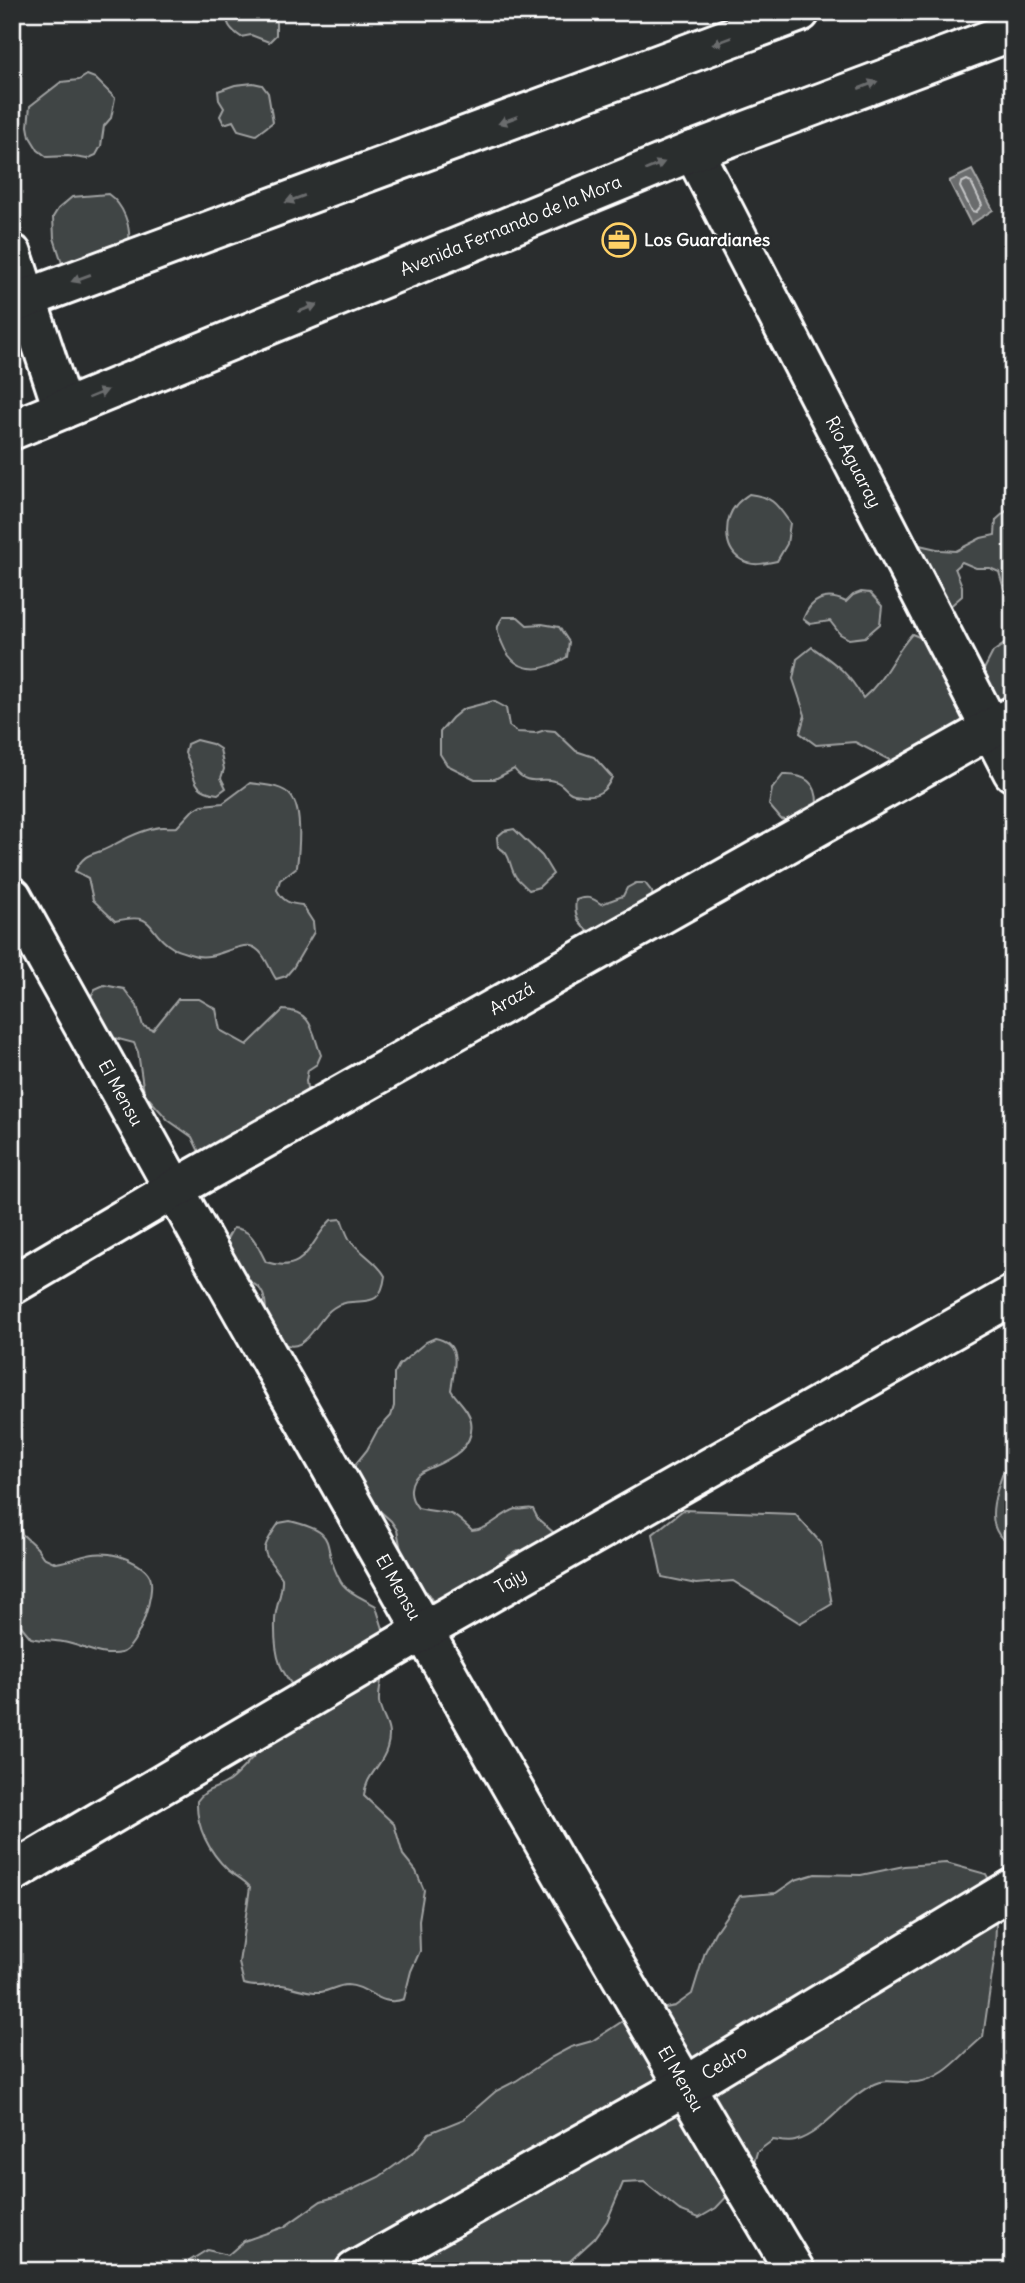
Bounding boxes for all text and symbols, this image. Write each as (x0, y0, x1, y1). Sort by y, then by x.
one-way arrow (711, 36, 732, 47)
one-way arrow (857, 80, 878, 91)
one-way arrow (498, 115, 519, 126)
one-way arrow (645, 161, 666, 172)
street label: Avenida Fernando de la Mora (396, 170, 625, 281)
one-way arrow (284, 194, 305, 205)
office icon: Los Guardianes (600, 221, 638, 259)
place label: Los Guardianes (644, 228, 770, 251)
one-way arrow (71, 273, 92, 284)
one-way arrow (298, 302, 319, 313)
one-way arrow (88, 389, 109, 400)
street label: Río Aguaray (821, 412, 887, 512)
street label: Arazá (485, 977, 538, 1020)
street label: El Mensu (93, 1056, 149, 1130)
street label: El Mensu (371, 1550, 427, 1624)
street label: Tajy (491, 1562, 530, 1599)
street label: Cedro (697, 2040, 751, 2085)
street label: El Mensu (653, 2042, 709, 2116)

